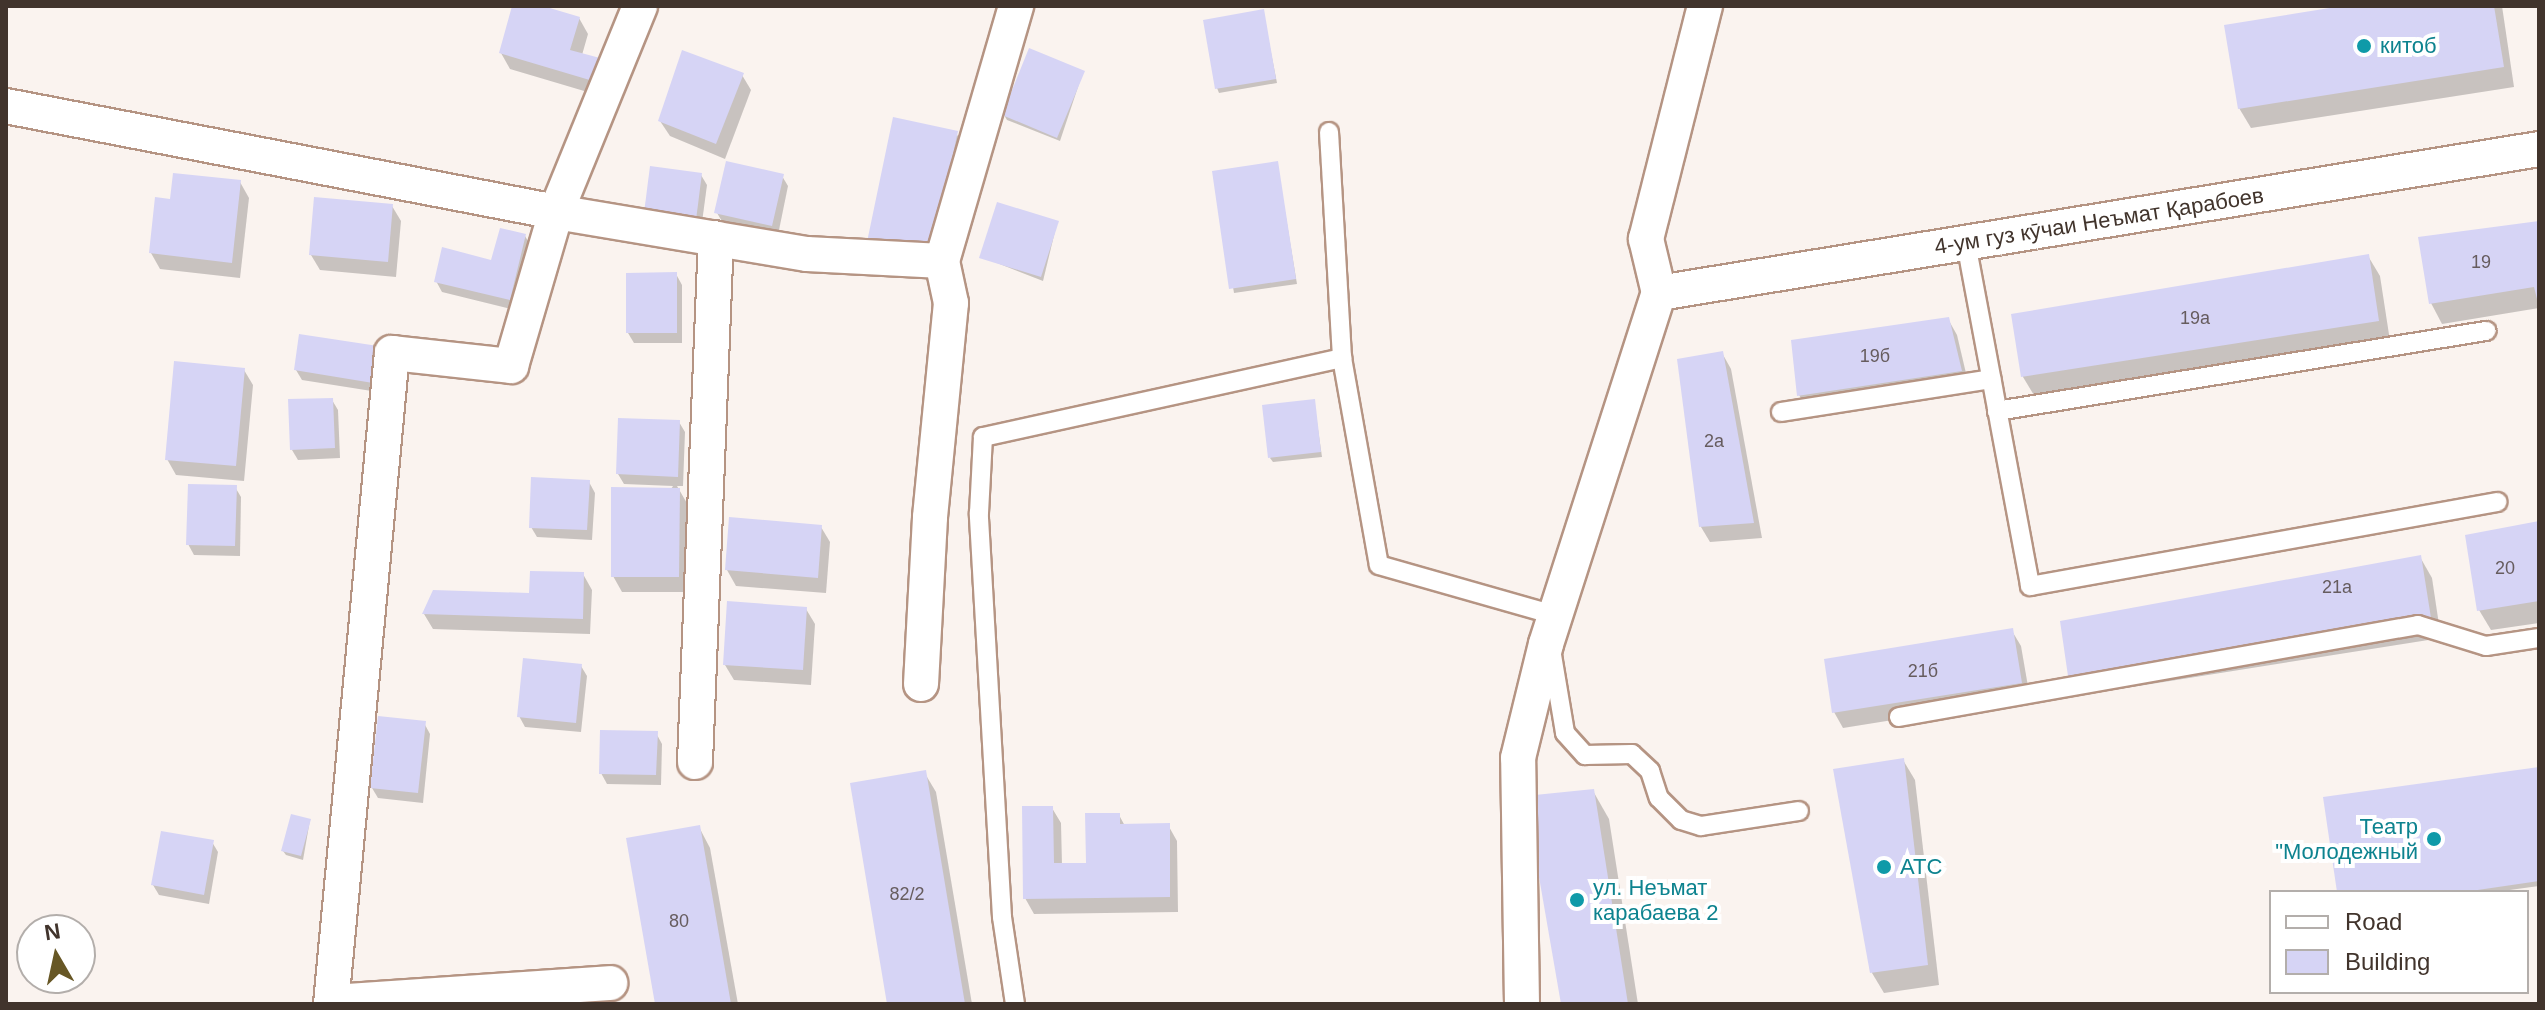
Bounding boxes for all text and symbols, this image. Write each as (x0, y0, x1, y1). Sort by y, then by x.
place label: китоб (2380, 33, 2437, 59)
marker: китоб (2355, 37, 2373, 55)
street label: 4-ум гуз кӯчаи Неъмат Қарабоев (1933, 182, 2265, 260)
house number: 19 (2471, 251, 2491, 273)
house number: 19а (2180, 307, 2210, 329)
house number: 19б (1860, 345, 1890, 367)
house number: 2а (1704, 430, 1724, 452)
house number: 20 (2495, 557, 2515, 579)
house number: 21а (2322, 576, 2352, 598)
house number: 21б (1908, 660, 1938, 682)
place label: Театр "Молодежный (2275, 813, 2418, 864)
marker: Театр "Молодежный (2425, 830, 2443, 848)
place label: АТС (1900, 854, 1942, 880)
marker: АТС (1875, 858, 1893, 876)
place label: ул. Неъмат карабаева 2 (1593, 874, 1718, 926)
house number: 82/2 (889, 883, 925, 905)
legend (2269, 890, 2529, 994)
marker: ул. Неъмат карабаева 2 (1568, 891, 1586, 909)
text: Road (2345, 908, 2402, 935)
house number: 80 (669, 910, 689, 932)
north arrow (16, 914, 96, 994)
text: N (43, 918, 62, 945)
text: Building (2345, 948, 2430, 975)

